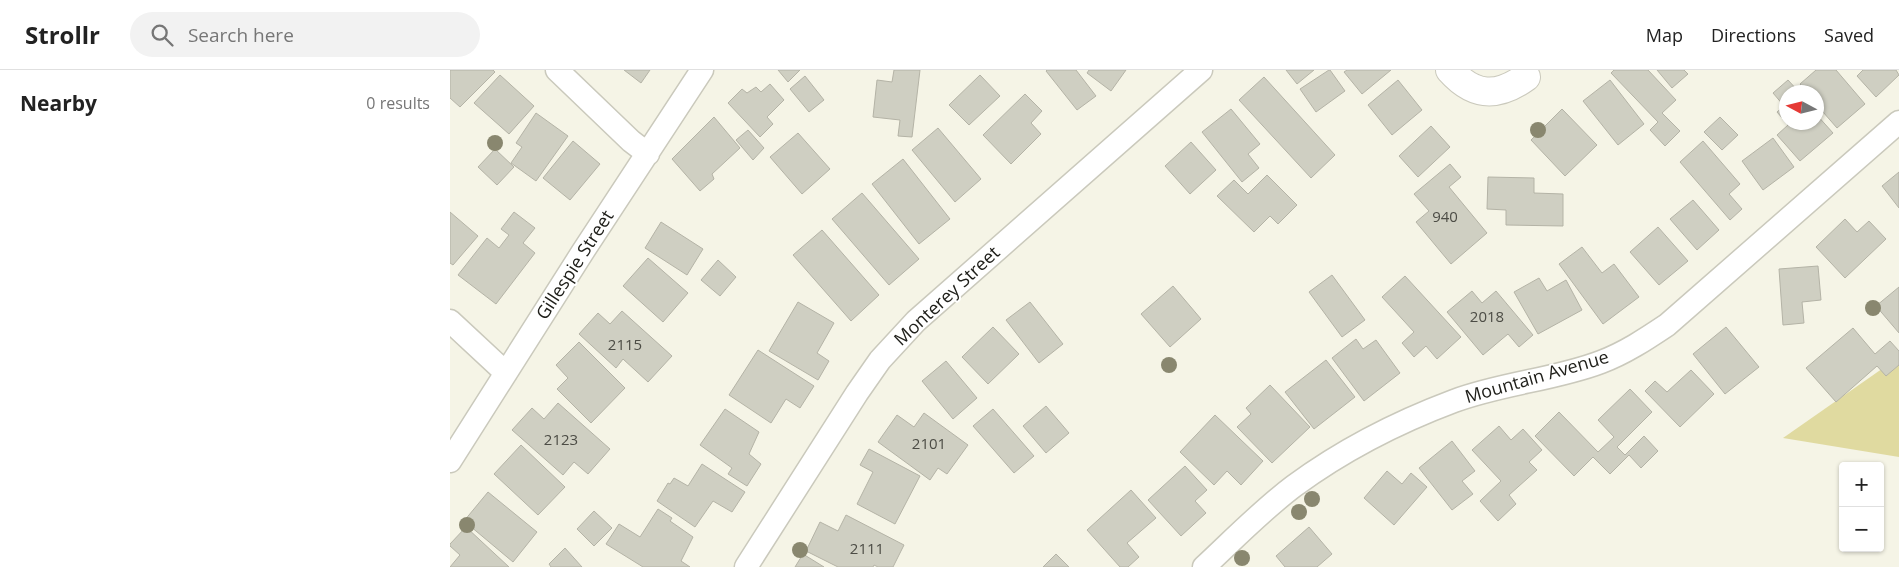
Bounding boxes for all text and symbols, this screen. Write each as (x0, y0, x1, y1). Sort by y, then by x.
search box (130, 12, 480, 57)
text: Strollr (25, 18, 100, 51)
icon: search (148, 21, 176, 49)
text: Search here (188, 22, 294, 48)
text: Map (1646, 23, 1683, 47)
text: Directions (1711, 23, 1796, 47)
text: Saved (1824, 23, 1874, 47)
north arrow (1779, 85, 1824, 130)
text: Nearby (20, 89, 97, 117)
text: 0 results (366, 92, 430, 114)
street label: Gillespie Street (530, 205, 619, 324)
house number: 940 (1432, 206, 1458, 226)
street label: Monterey Street (888, 240, 1004, 350)
house number: 2018 (1470, 306, 1504, 326)
house number: 2115 (608, 334, 642, 354)
street label: Mountain Avenue (1462, 344, 1611, 408)
house number: 2123 (544, 429, 578, 449)
house number: 2101 (912, 433, 946, 453)
map controls (1839, 462, 1884, 552)
button: + (1839, 462, 1884, 507)
button: − (1839, 507, 1884, 552)
house number: 2111 (850, 538, 884, 558)

